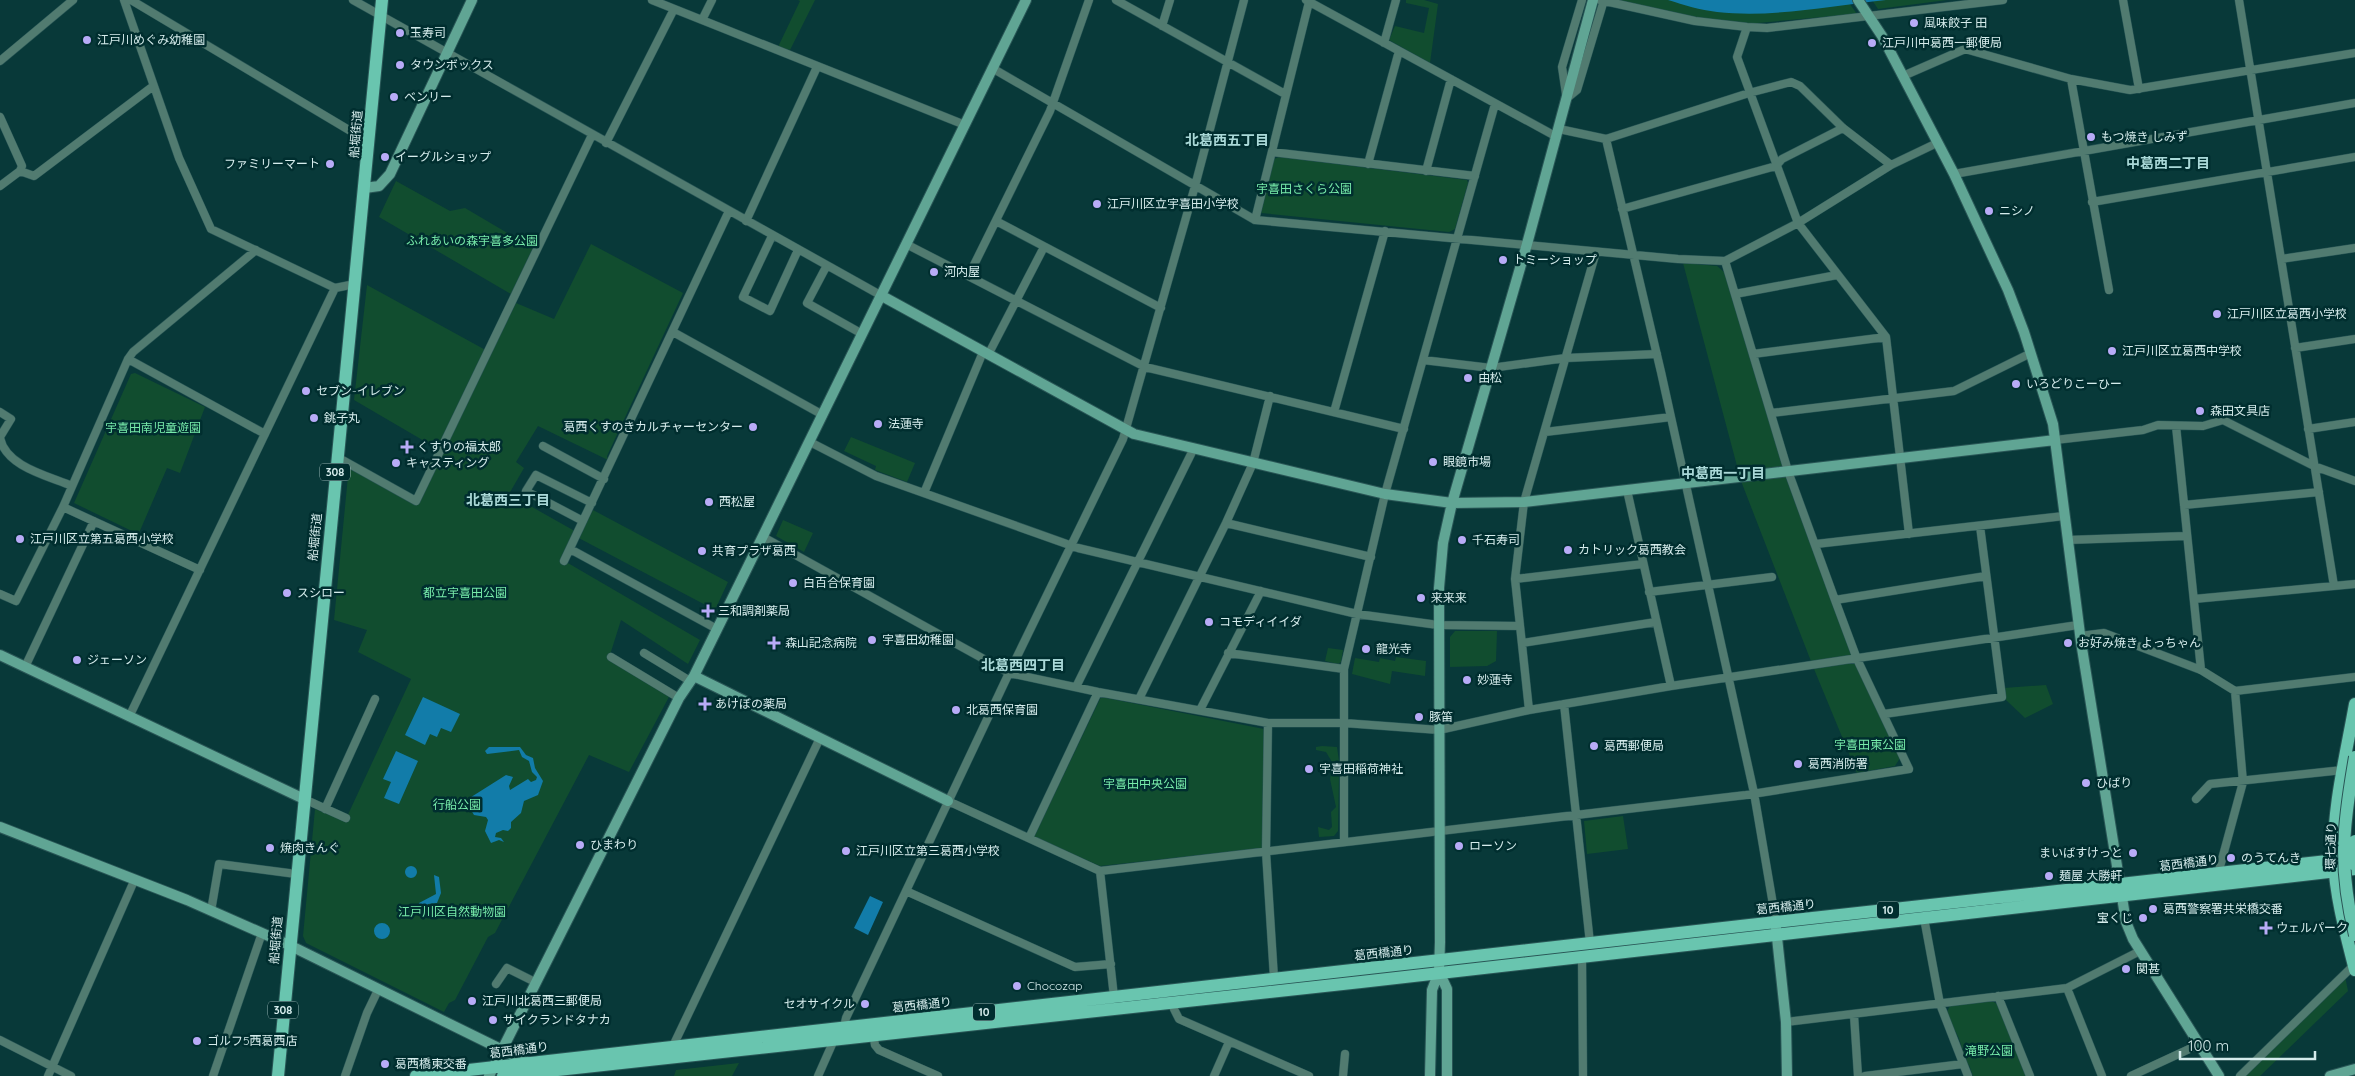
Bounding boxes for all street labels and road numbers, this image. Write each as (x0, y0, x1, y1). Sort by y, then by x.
street label: 船堀街道 (346, 109, 365, 159)
road number: 308 (320, 464, 350, 481)
street label: 船堀街道 (305, 512, 324, 562)
street label: 環七通り (2323, 822, 2338, 870)
street label: 葛西橋通り (2158, 851, 2220, 874)
street label: 葛西橋通り (1755, 896, 1817, 917)
road number: 10 (1877, 902, 1899, 918)
street label: 船堀街道 (266, 915, 285, 965)
street label: 葛西橋通り (1353, 942, 1415, 963)
street label: 葛西橋通り (891, 994, 953, 1015)
road number: 308 (268, 1002, 298, 1018)
road number: 10 (973, 1004, 995, 1020)
street label: 葛西橋通り (488, 1038, 550, 1061)

